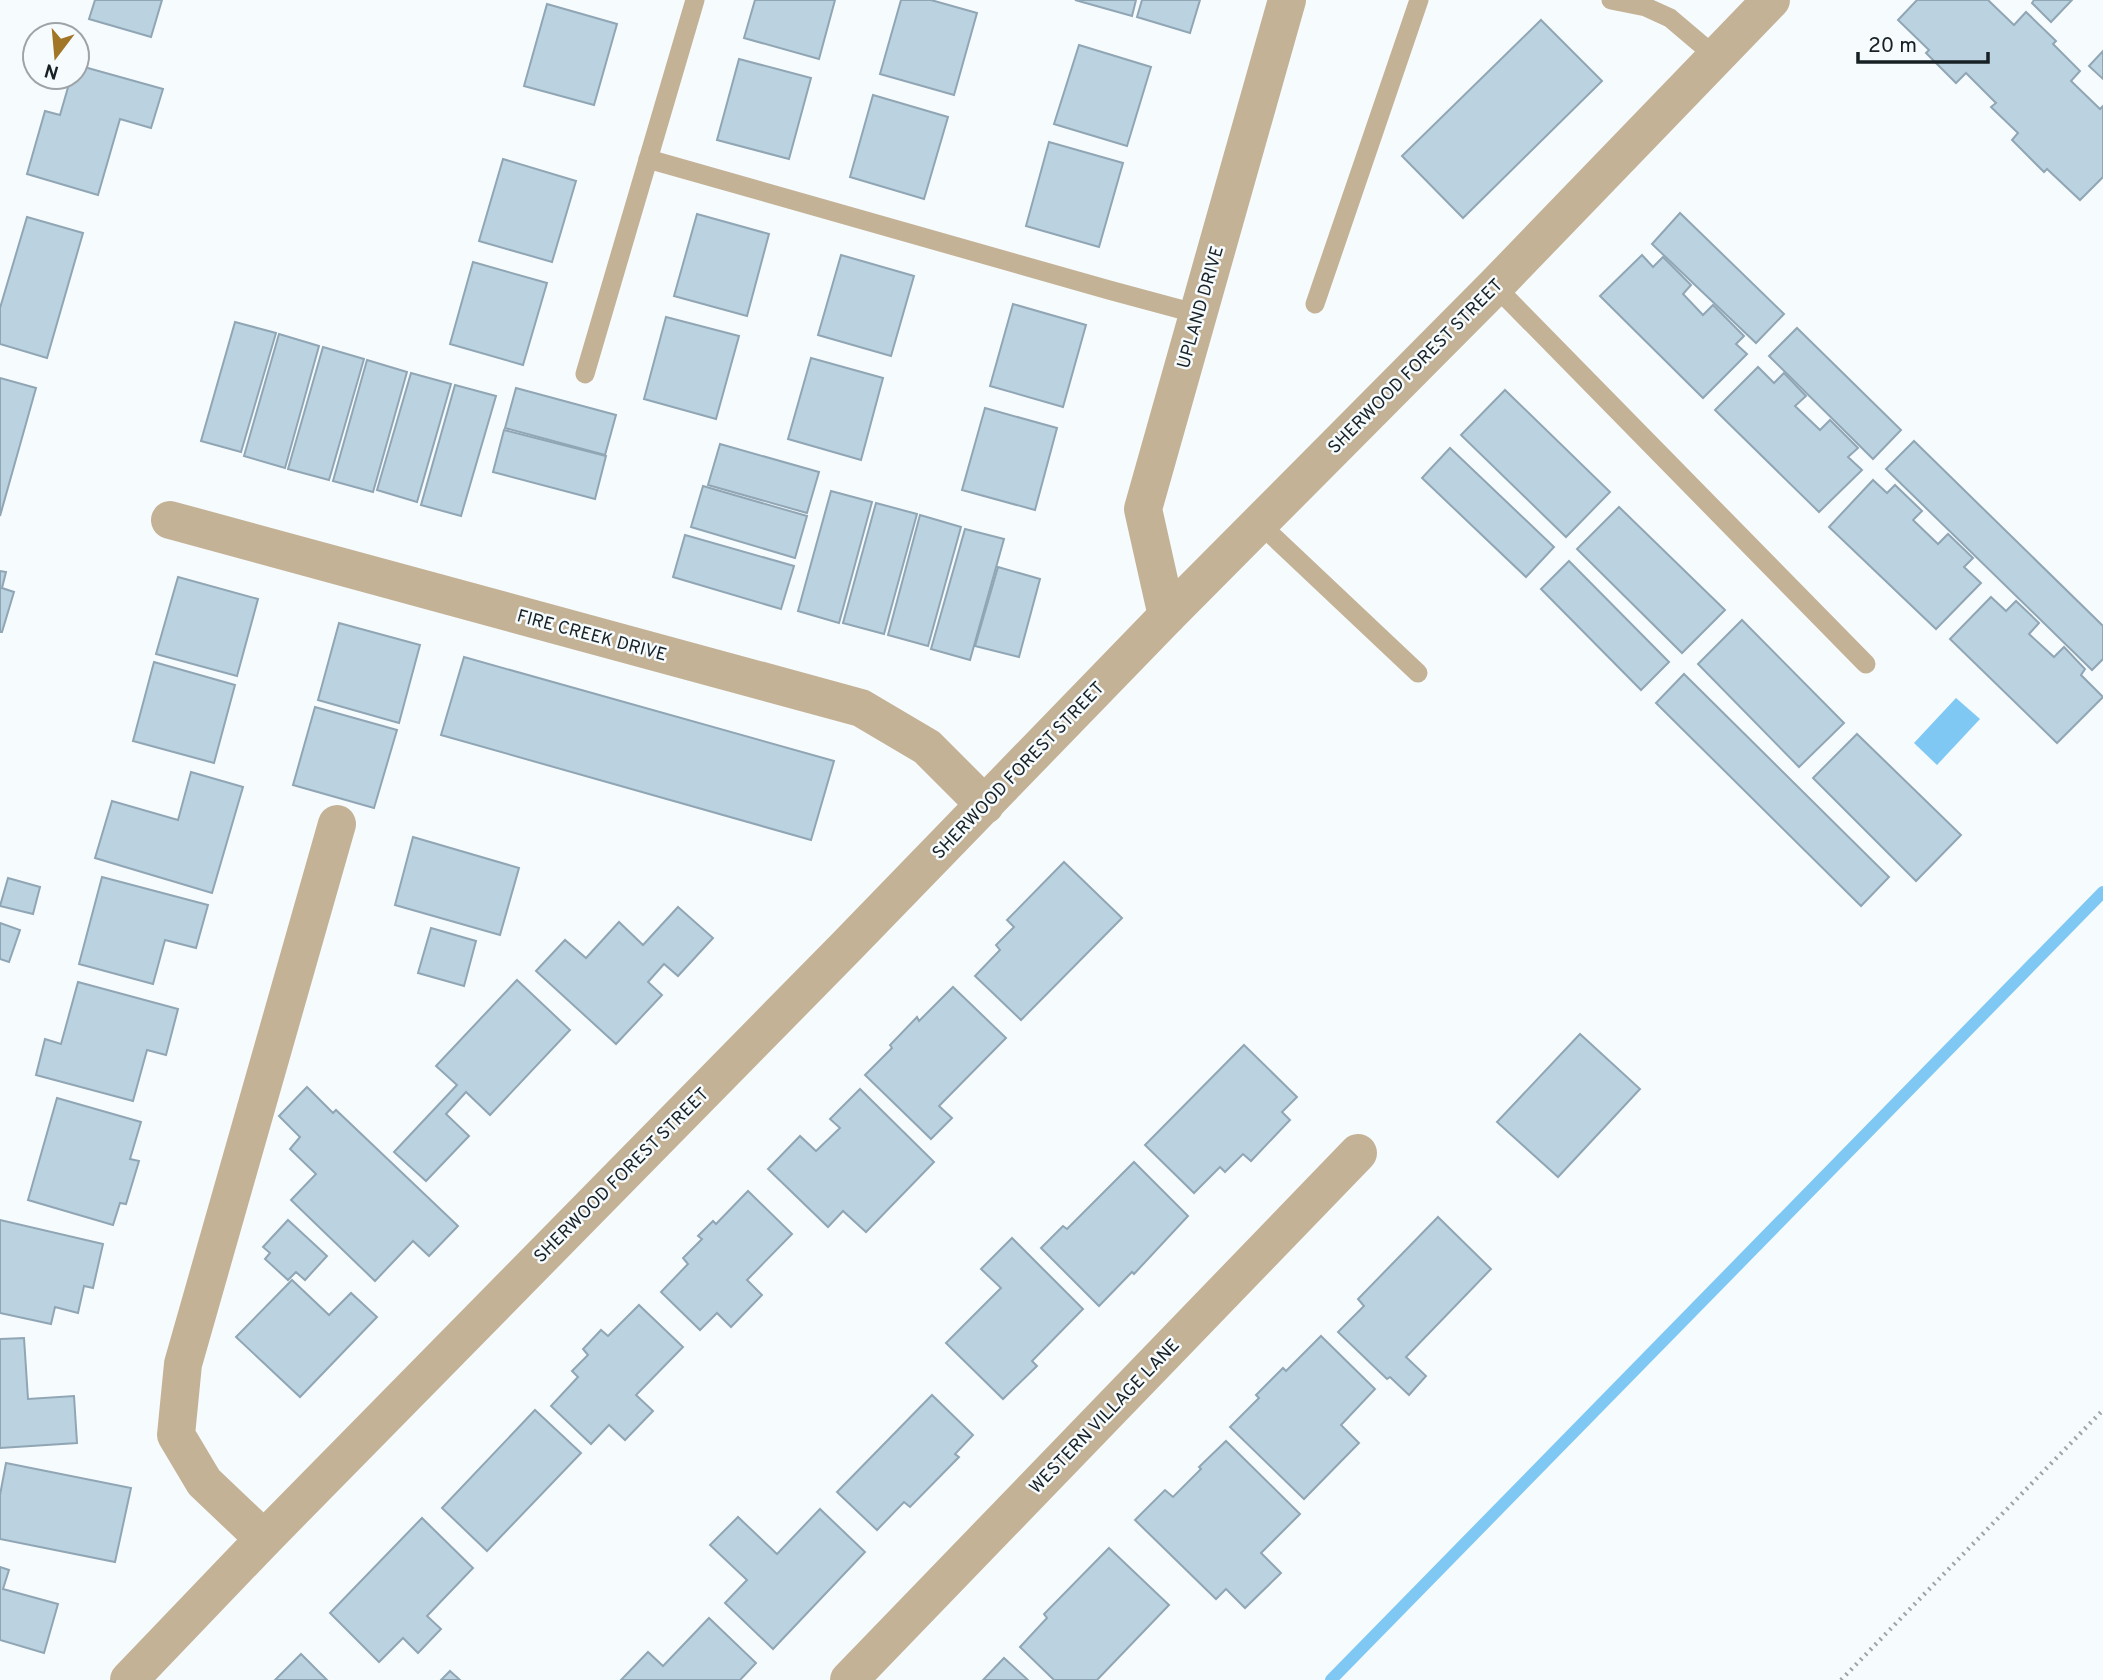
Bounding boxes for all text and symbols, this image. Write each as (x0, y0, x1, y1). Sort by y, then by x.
north arrow (21, 21, 91, 91)
scale bar (1858, 21, 1988, 65)
text: 20 m (1868, 33, 1917, 60)
text: N (42, 57, 62, 84)
street label: UPLAND DRIVE (1173, 243, 1230, 371)
street label: SHERWOOD FOREST STREET (1324, 275, 1509, 460)
street label: FIRE CREEK DRIVE (514, 605, 669, 668)
street label: SHERWOOD FOREST STREET (928, 677, 1110, 865)
street label: SHERWOOD FOREST STREET (530, 1084, 715, 1269)
street label: WESTERN VILLAGE LANE (1025, 1335, 1185, 1499)

